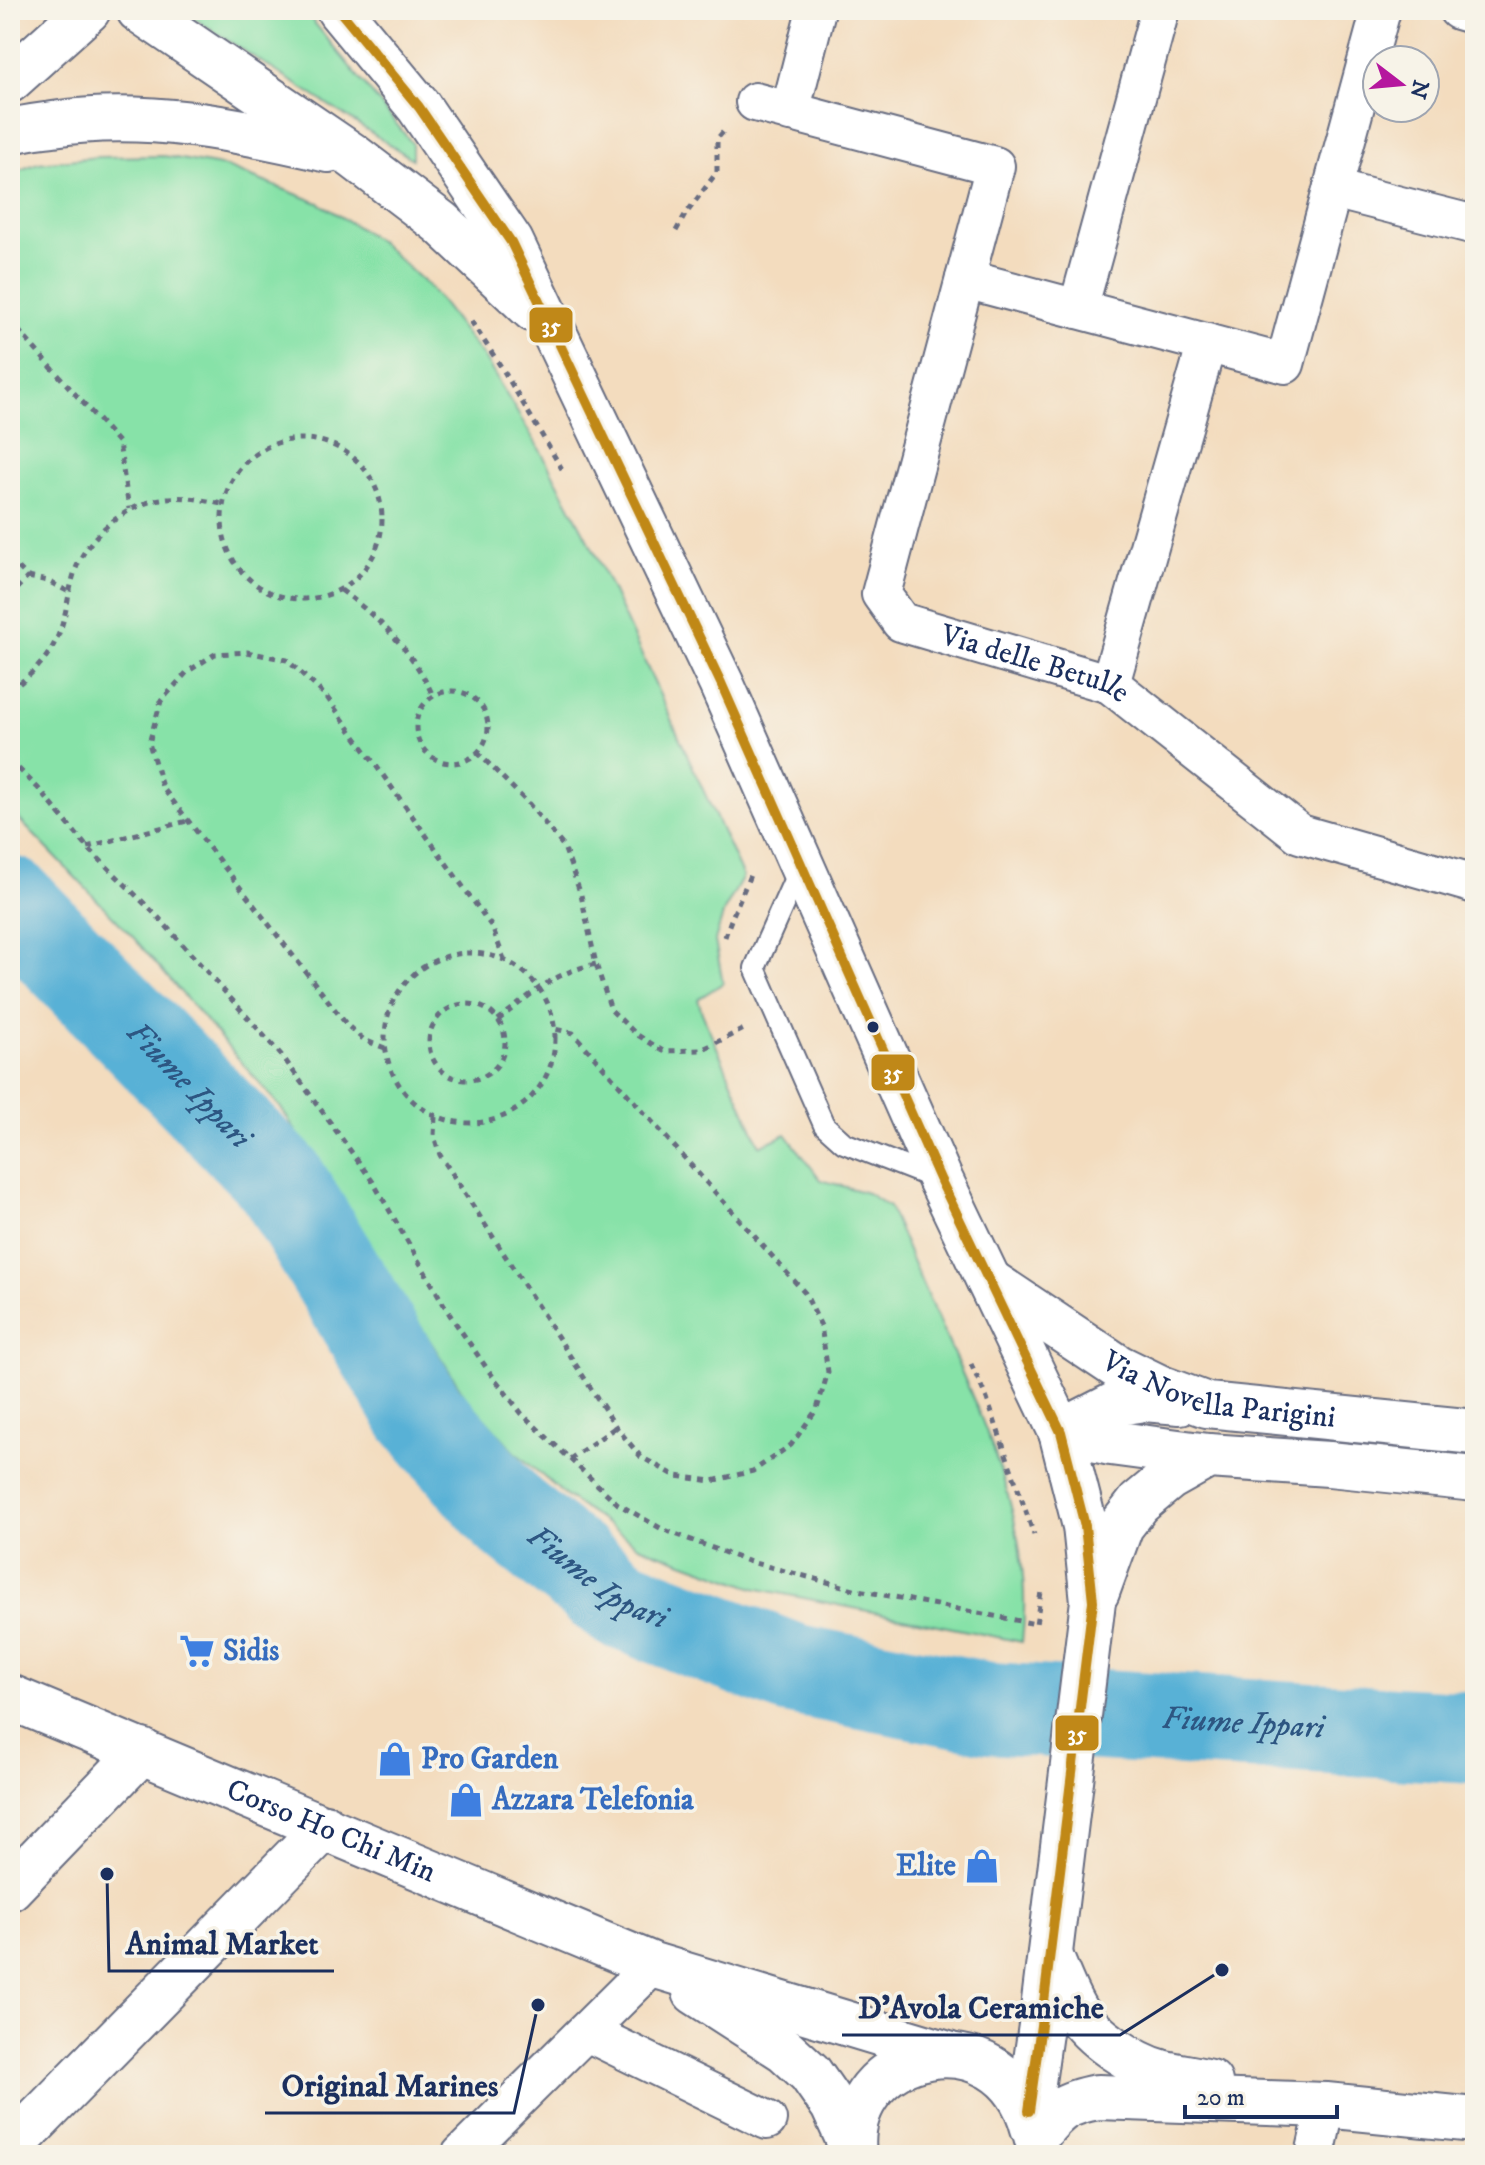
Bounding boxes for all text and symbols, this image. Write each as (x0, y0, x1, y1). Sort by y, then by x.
north arrow (1361, 44, 1441, 124)
text: N (1403, 77, 1434, 102)
line badge: 35 (528, 306, 574, 344)
text: 35 (541, 313, 561, 340)
street label: Via delle Betulle (935, 616, 1137, 711)
water label: Fiume Ippari (117, 1013, 260, 1159)
unlabelled marker (865, 1019, 881, 1035)
line badge: 35 (870, 1053, 916, 1092)
text: 35 (883, 1060, 903, 1087)
street label: Via Novella Parigini (1094, 1342, 1337, 1436)
water label: Fiume Ippari (519, 1517, 674, 1640)
supermarket icon: Sidis (178, 1632, 216, 1670)
place label: Sidis (223, 1633, 279, 1670)
water label: Fiume Ippari (1161, 1699, 1327, 1749)
line badge: 35 (1054, 1714, 1100, 1752)
text: 35 (1067, 1721, 1087, 1748)
shop icon: Pro Garden (376, 1740, 414, 1778)
place label: Pro Garden (421, 1741, 559, 1778)
street label: Corso Ho Chi Min (221, 1771, 442, 1891)
shop icon: Azzara Telefonia (447, 1781, 485, 1819)
place label: Azzara Telefonia (491, 1782, 695, 1819)
shop icon: Elite (963, 1847, 1001, 1885)
place label: Elite (896, 1848, 957, 1885)
callout: Animal Market (109, 1915, 334, 1971)
text: Animal Market (124, 1925, 319, 1965)
callout: D'Avola Ceramiche (842, 1979, 1120, 2035)
text: D'Avola Ceramiche (858, 1989, 1104, 2029)
callout: Original Marines (265, 2057, 514, 2113)
text: Original Marines (282, 2067, 499, 2107)
scale bar (1185, 2069, 1337, 2119)
text: 20 m (1197, 2083, 1245, 2113)

